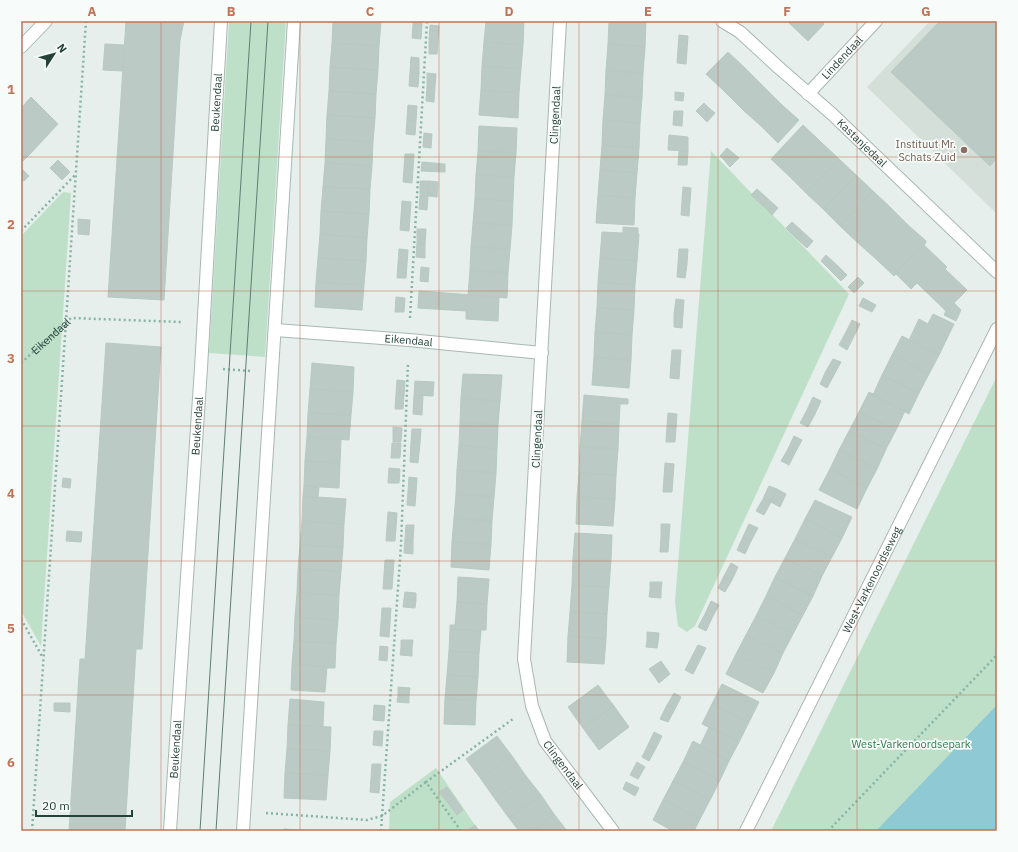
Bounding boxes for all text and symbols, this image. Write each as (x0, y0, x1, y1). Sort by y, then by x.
text: A (88, 3, 97, 20)
text: B (227, 3, 236, 20)
text: C (366, 3, 375, 20)
text: D (504, 3, 514, 20)
text: E (644, 3, 652, 20)
text: F (783, 3, 791, 20)
text: G (921, 3, 931, 20)
street label: Lindendaal (818, 33, 866, 82)
north arrow (34, 34, 74, 74)
text: N (54, 41, 70, 55)
street label: Beukendaal (208, 73, 225, 132)
text: 1 (7, 81, 15, 98)
street label: Clingendaal (546, 86, 564, 144)
street label: Kastanjedaal (834, 116, 890, 170)
place label: Instituut Mr. Schats Zuid (896, 137, 956, 164)
marker: Instituut Mr. Schats Zuid (959, 145, 969, 155)
text: 2 (7, 216, 15, 233)
street label: Eikendaal (28, 315, 73, 358)
street label: Eikendaal (384, 331, 433, 349)
text: 3 (7, 350, 15, 367)
street label: Beukendaal (188, 396, 206, 456)
street label: Clingendaal (528, 410, 546, 468)
text: 4 (7, 485, 15, 502)
street label: West-Varkenoordseweg (839, 524, 904, 635)
text: 5 (7, 620, 15, 637)
street label: Beukendaal (167, 720, 184, 779)
park label: West-Varkenoordsepark (851, 737, 971, 751)
street label: Clingendaal (540, 738, 586, 792)
text: 6 (7, 754, 15, 771)
scale bar (36, 792, 132, 818)
text: 20 m (42, 798, 70, 813)

